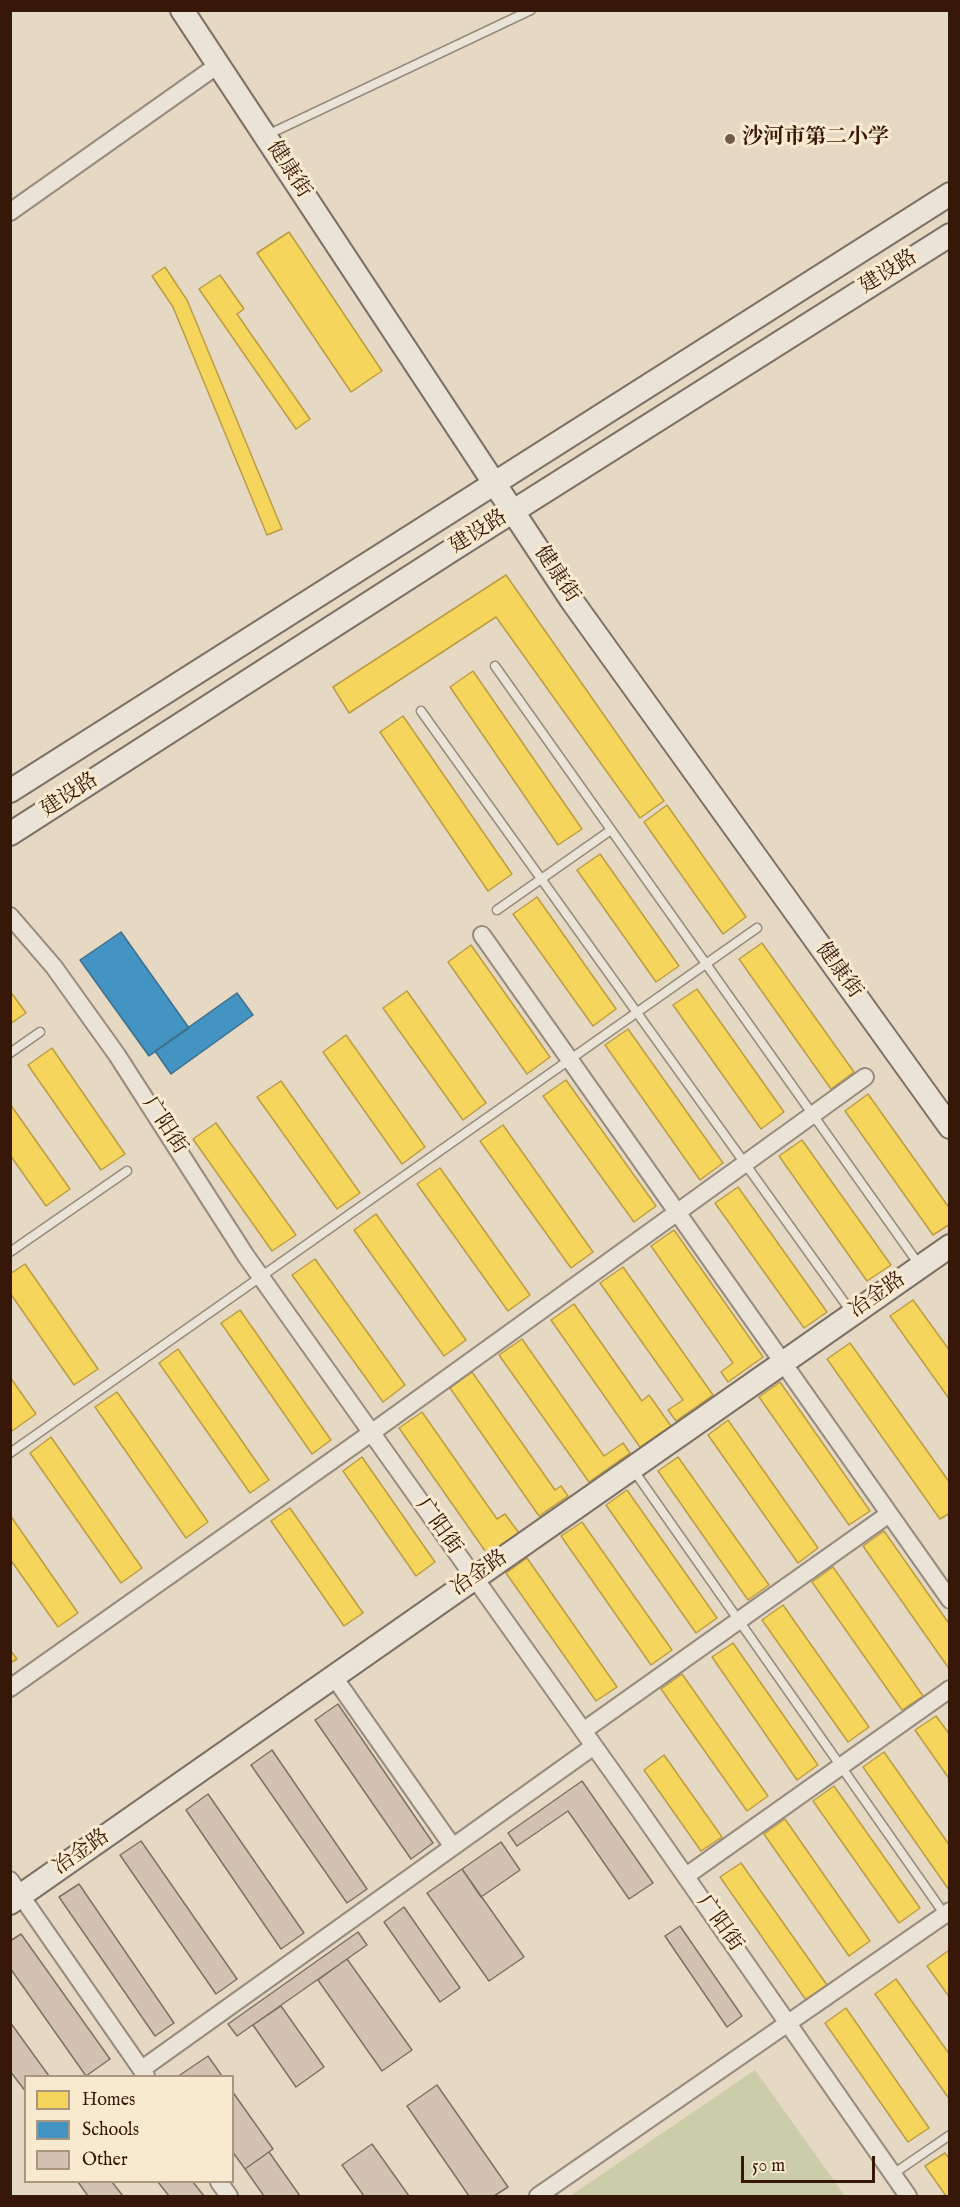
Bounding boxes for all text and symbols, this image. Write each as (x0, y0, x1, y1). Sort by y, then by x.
place label: 沙河市第二小学 (742, 126, 889, 152)
marker: 沙河市第二小学 (723, 132, 737, 146)
street label: 健康街 (260, 137, 316, 203)
street label: 建设路 (856, 246, 922, 300)
street label: 建设路 (446, 506, 512, 560)
street label: 健康街 (528, 542, 584, 608)
street label: 建设路 (37, 768, 103, 824)
street label: 健康街 (809, 938, 867, 1004)
street label: 广阳街 (136, 1093, 192, 1159)
street label: 冶金路 (845, 1268, 911, 1324)
street label: 广阳街 (410, 1494, 466, 1560)
street label: 冶金路 (447, 1546, 513, 1602)
street label: 冶金路 (49, 1825, 115, 1881)
street label: 广阳街 (691, 1891, 747, 1957)
legend (24, 2075, 234, 2183)
text: Homes (82, 2089, 135, 2112)
text: Schools (82, 2119, 139, 2142)
scale bar (744, 2144, 878, 2182)
text: Other (82, 2149, 128, 2172)
text: 50 m (752, 2155, 785, 2178)

